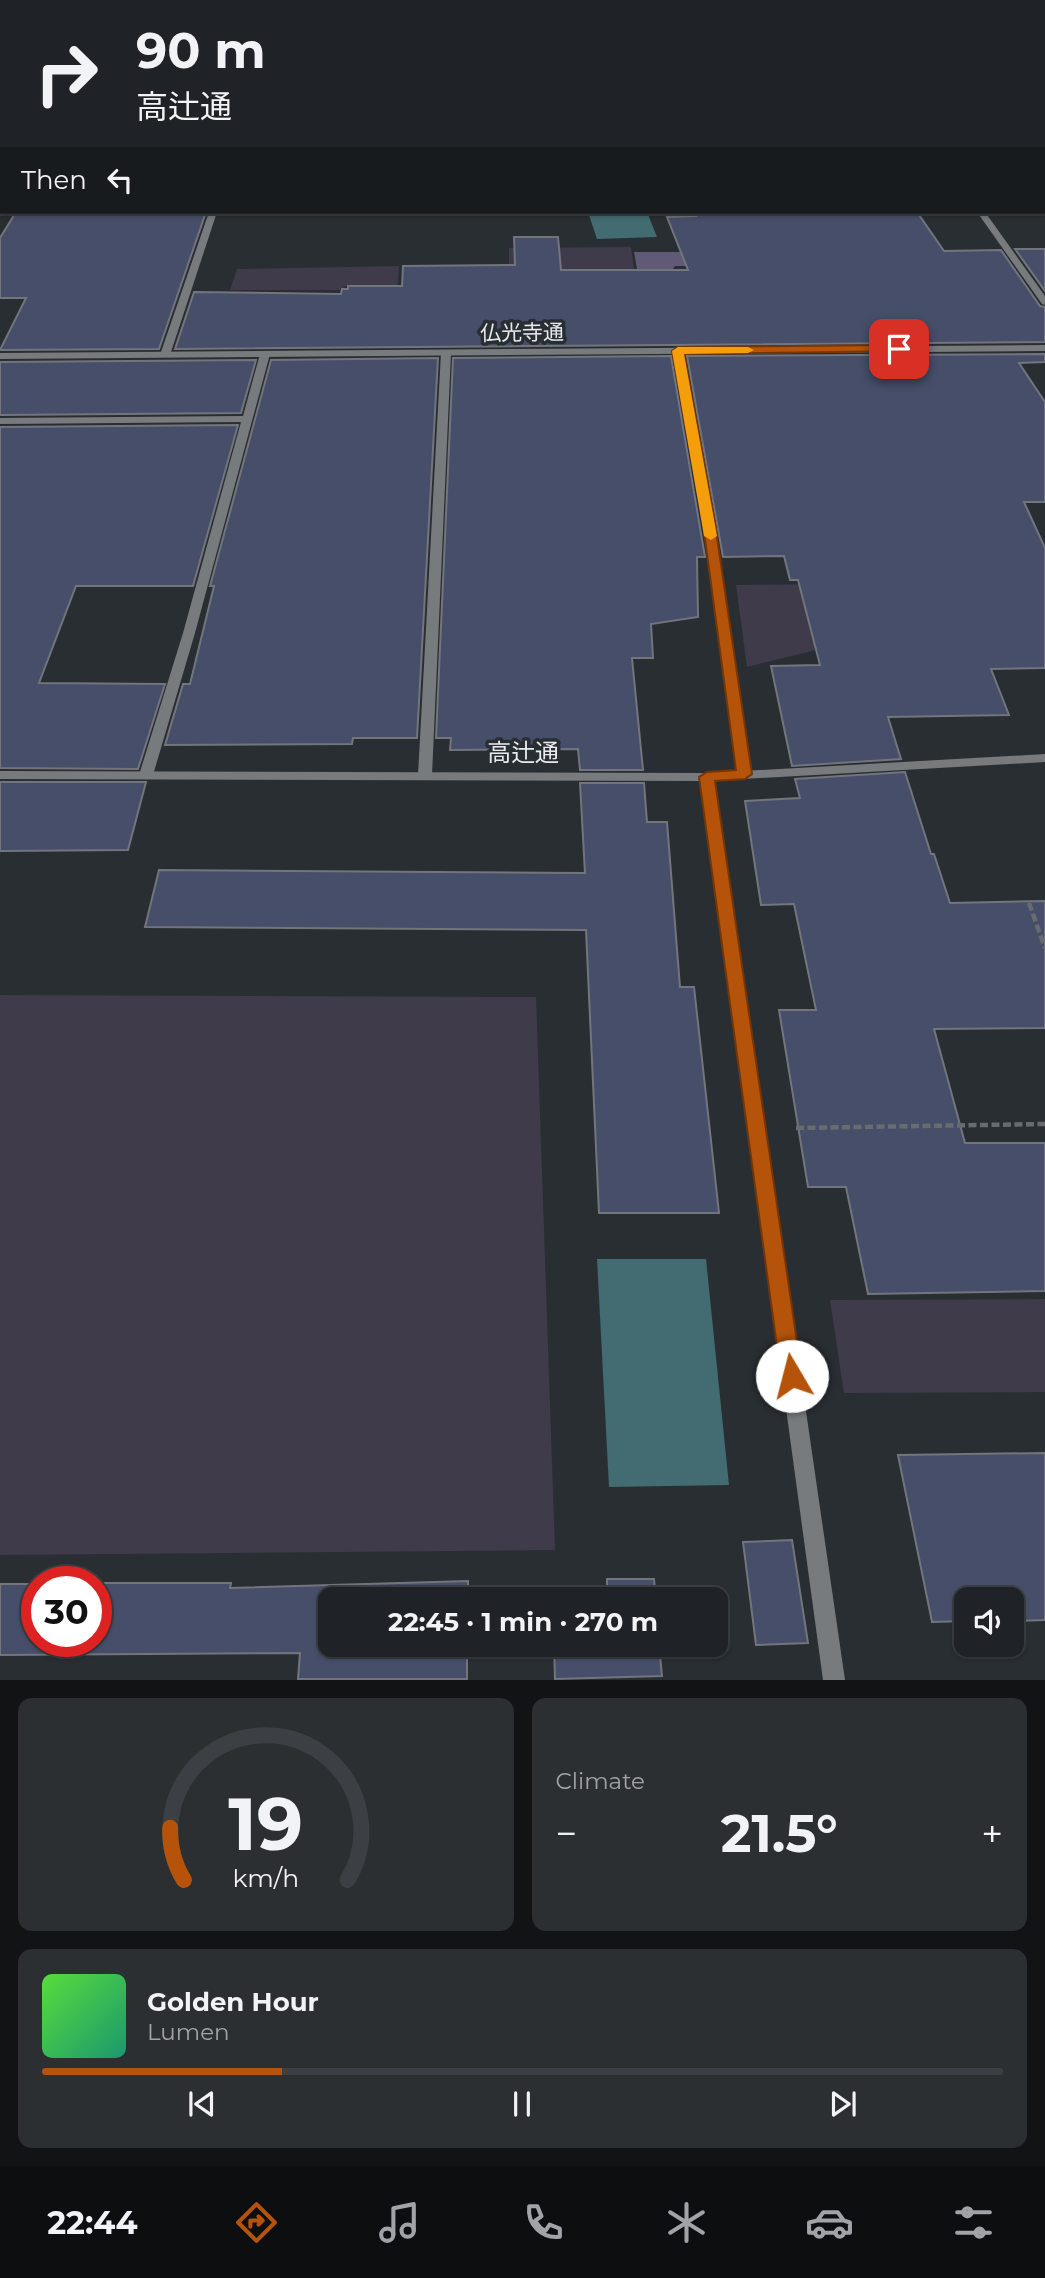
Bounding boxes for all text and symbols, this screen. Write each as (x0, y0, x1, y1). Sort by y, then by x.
text: 90 m (136, 21, 266, 80)
icon: right (21, 28, 112, 119)
text: 高辻通 (136, 87, 232, 126)
icon: left (101, 161, 139, 199)
text: Then (21, 164, 87, 196)
street label: 仏光寺通 (480, 319, 564, 346)
pin (869, 319, 929, 379)
icon: arrive (880, 330, 918, 368)
street label: 高辻通 (487, 738, 559, 767)
position arrow (755, 1339, 829, 1413)
speed limit sign: 30 (21, 1566, 112, 1657)
map controls (954, 1587, 1024, 1657)
button: sound (954, 1587, 1024, 1657)
text: 22:45 · 1 min · 270 m (388, 1606, 658, 1638)
text: Climate (556, 1767, 645, 1795)
text: 19 (228, 1781, 303, 1869)
text: 21.5° (721, 1802, 838, 1865)
text: − (556, 1810, 577, 1857)
text: + (981, 1810, 1003, 1857)
text: km/h (232, 1863, 299, 1893)
text: Golden Hour (147, 1986, 319, 2018)
text: Lumen (147, 2018, 230, 2046)
icon: previous (183, 2085, 221, 2123)
icon: pause (503, 2085, 541, 2123)
icon: next (824, 2085, 862, 2123)
icon: directions (232, 2198, 281, 2247)
icon: music (375, 2198, 424, 2247)
icon: phone (519, 2198, 568, 2247)
icon: climate (662, 2198, 711, 2247)
icon: car (805, 2198, 854, 2247)
icon: filters (949, 2198, 998, 2247)
text: 22:44 (47, 2203, 137, 2242)

